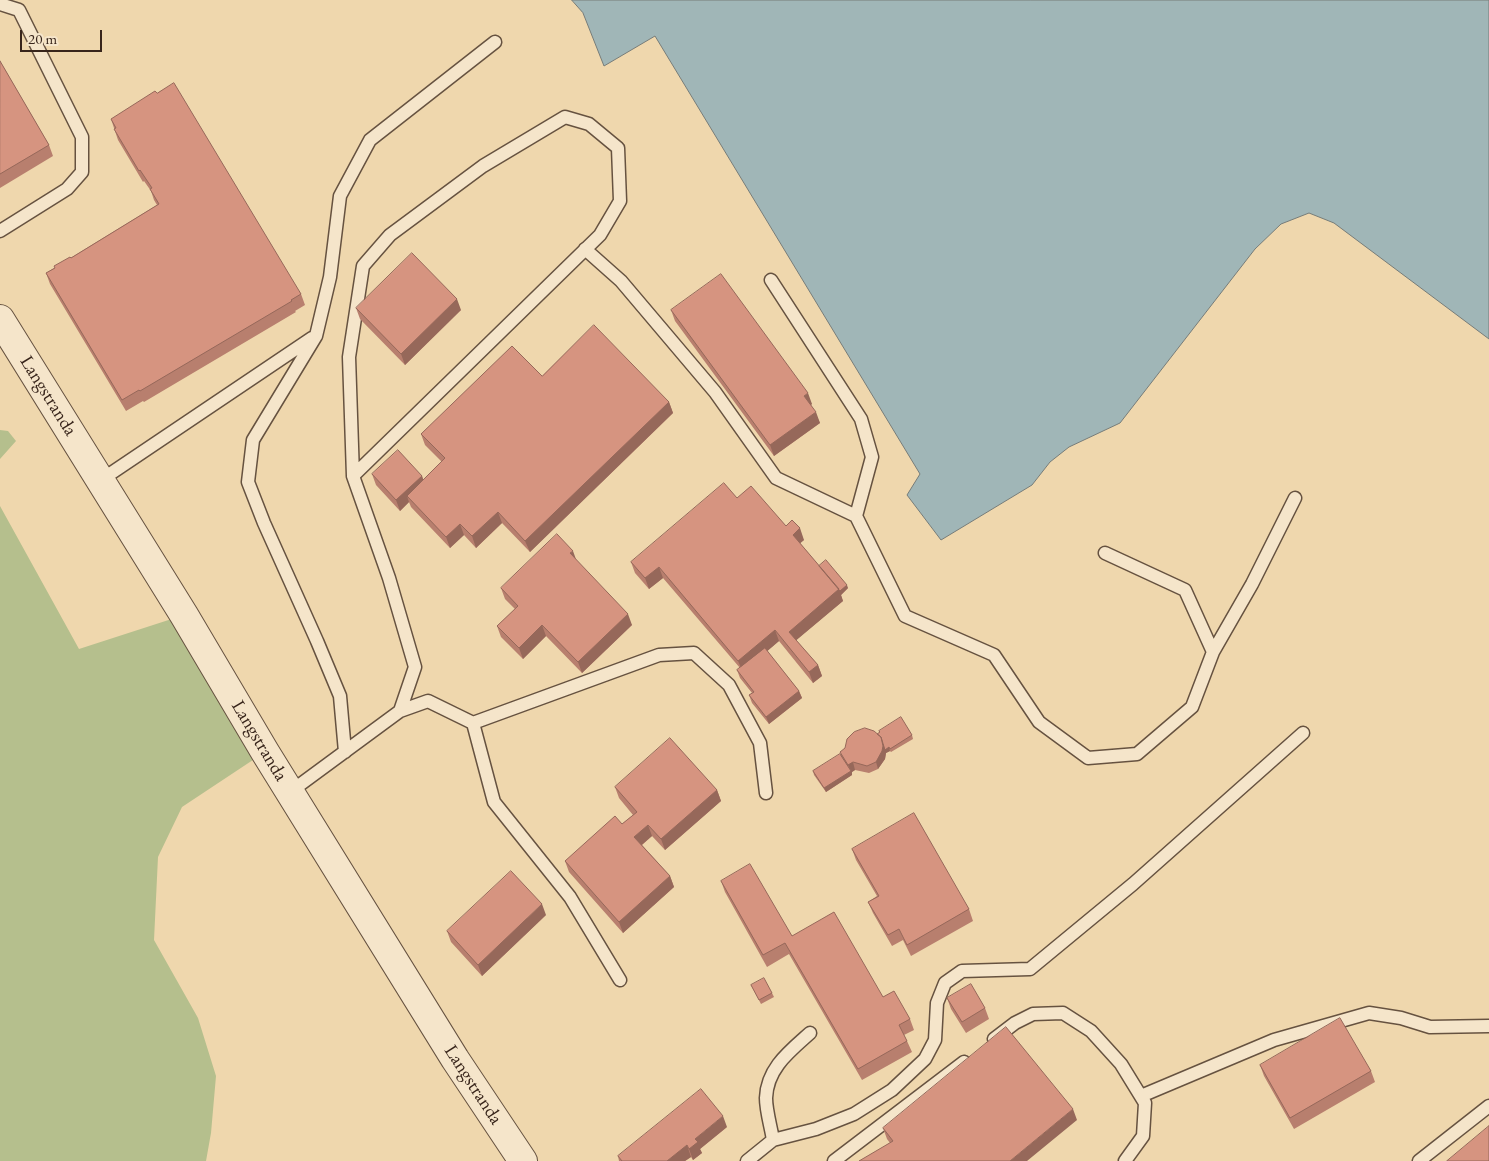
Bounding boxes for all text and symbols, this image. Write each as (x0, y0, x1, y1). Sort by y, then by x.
scale bar (22, 20, 105, 52)
text: 20 m (28, 29, 57, 48)
street label: Langstranda (14, 352, 82, 440)
street label: Langstranda (226, 696, 292, 786)
street label: Langstranda (439, 1041, 507, 1129)

